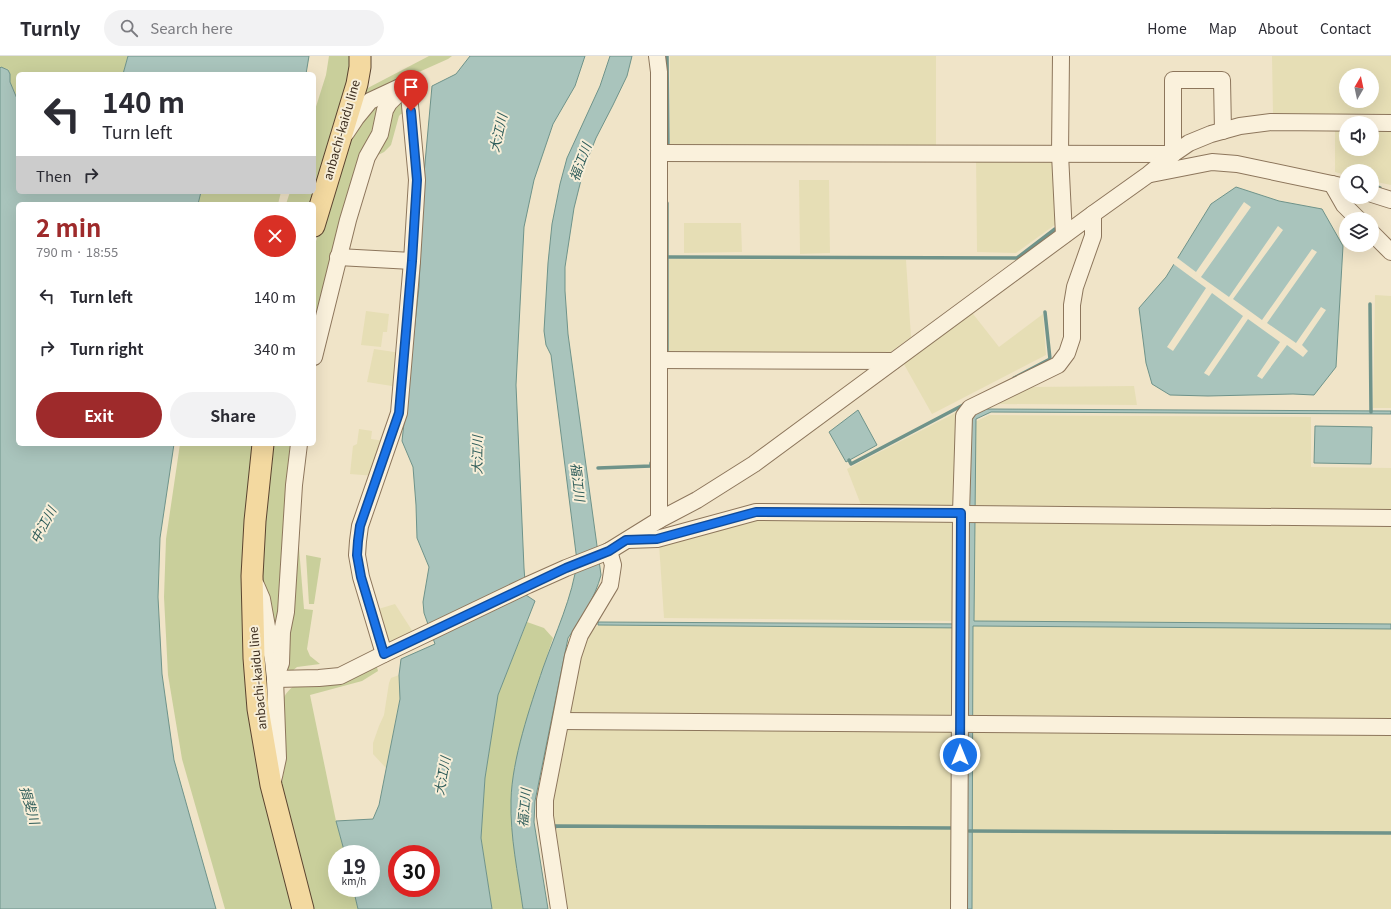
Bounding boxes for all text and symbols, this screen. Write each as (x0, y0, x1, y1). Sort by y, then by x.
search box (104, 10, 384, 46)
text: Turnly (20, 14, 80, 41)
icon: search (118, 17, 140, 39)
text: Search here (150, 17, 233, 38)
text: Home (1147, 18, 1187, 38)
text: Map (1209, 18, 1237, 38)
text: About (1259, 18, 1298, 38)
text: Contact (1320, 18, 1371, 38)
north arrow (1339, 68, 1379, 108)
map controls (1339, 68, 1379, 252)
pin (394, 70, 428, 111)
icon: arrive (400, 76, 422, 98)
street label: anbachi-kaidu line (318, 77, 363, 182)
text: 140 m (102, 81, 185, 121)
icon: left (36, 88, 88, 140)
water label: 大江川 (484, 110, 512, 154)
button: sound (1339, 116, 1379, 156)
text: Turn left (102, 118, 172, 144)
water label: 福江川 (564, 138, 596, 183)
icon: right (80, 164, 102, 186)
button: search (1339, 164, 1379, 204)
text: Then (36, 165, 72, 186)
text: 2 min (36, 209, 101, 244)
button: layers (1339, 212, 1379, 252)
button: close (254, 215, 296, 257)
text: 790 m · 18:55 (36, 242, 118, 261)
icon: left (36, 285, 58, 307)
text: Turn left (70, 286, 133, 307)
text: 140 m (254, 286, 296, 307)
icon: right (36, 337, 58, 359)
text: Turn right (70, 338, 144, 359)
text: 340 m (254, 338, 296, 359)
button: Exit (36, 392, 162, 438)
button: Share (170, 392, 296, 438)
water label: 大江川 (467, 433, 486, 475)
water label: 福江川 (567, 461, 591, 504)
water label: 中江川 (25, 501, 61, 546)
street label: anbachi-kaidu line (243, 626, 269, 730)
position arrow (939, 734, 981, 776)
water label: 大江川 (429, 753, 455, 797)
water label: 揖斐川 (16, 783, 46, 828)
water label: 福江川 (512, 786, 535, 828)
speed limit sign: 30 (388, 845, 440, 897)
text: 19 (342, 851, 366, 880)
text: km/h (342, 873, 366, 888)

